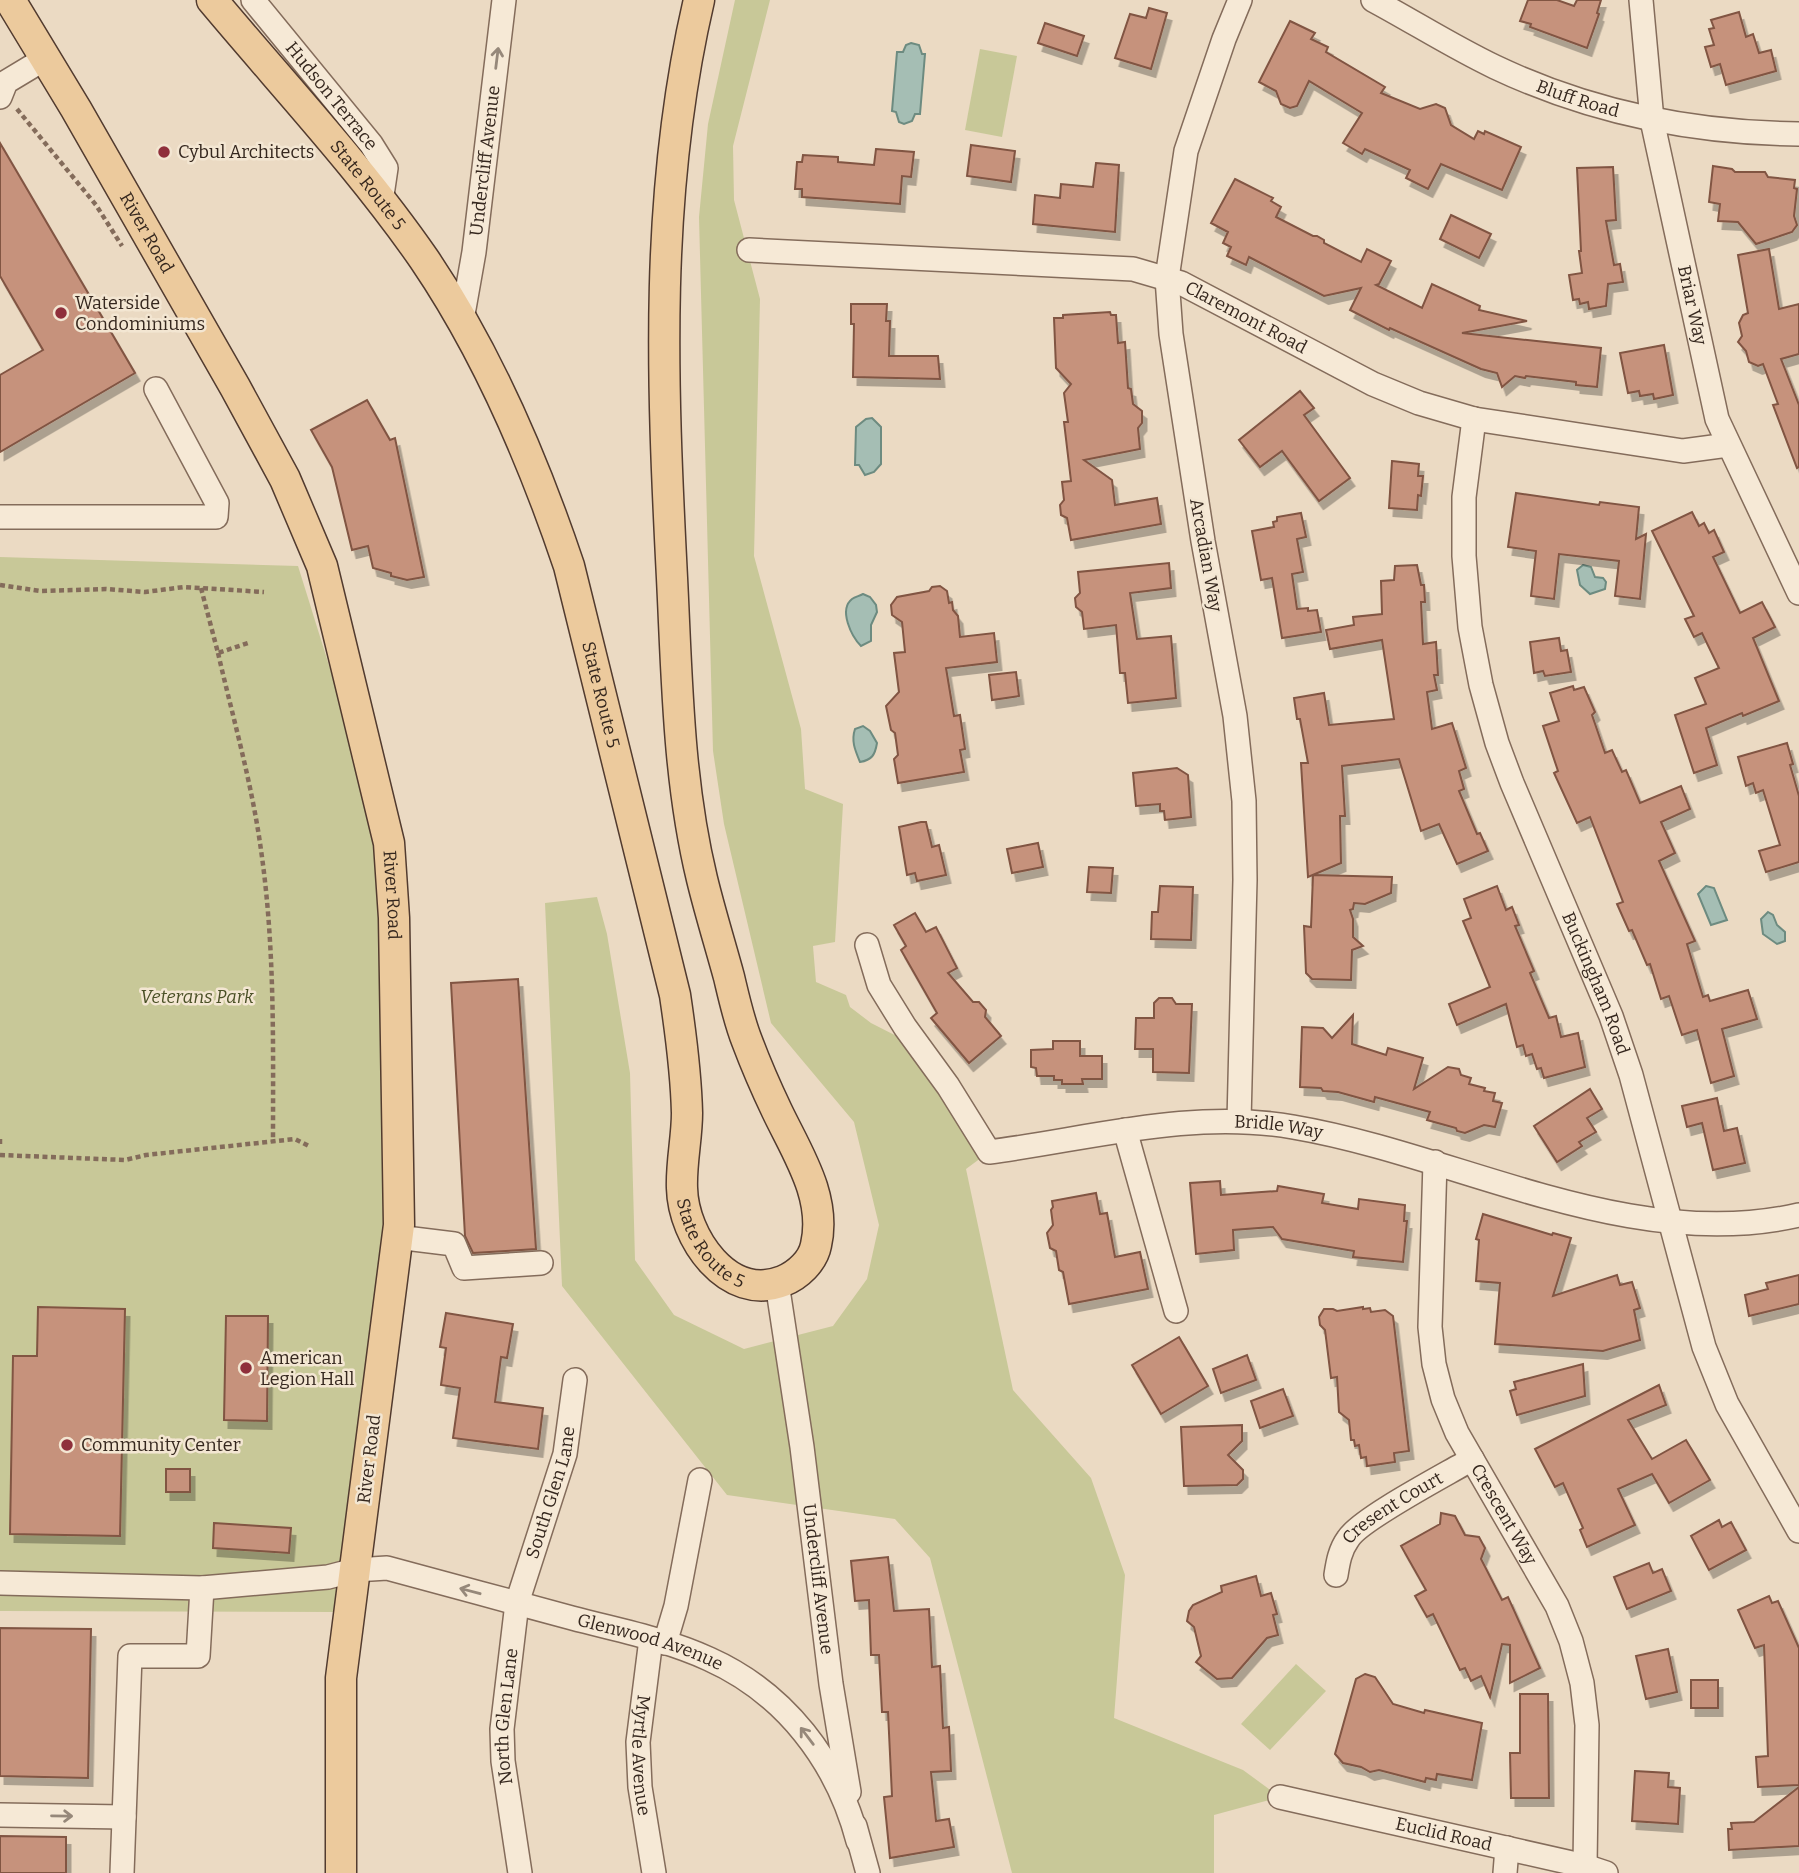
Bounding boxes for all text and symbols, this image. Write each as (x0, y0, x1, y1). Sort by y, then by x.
street label: Hudson Terrace (281, 37, 382, 154)
one-way arrow (490, 47, 503, 70)
street label: Bluff Road (1533, 75, 1622, 122)
street label: Undercliff Avenue (465, 84, 505, 237)
street label: State Route 5 (325, 136, 410, 234)
place label: Cybul Architects (178, 141, 314, 163)
marker: Cybul Architects (156, 144, 172, 160)
street label: River Road (115, 188, 179, 277)
street label: Briar Way (1673, 263, 1712, 348)
street label: Claremont Road (1181, 276, 1311, 358)
place label: Waterside Condominiums (75, 292, 205, 335)
marker: Waterside Condominiums (53, 305, 69, 321)
street label: Arcadian Way (1185, 496, 1227, 614)
street label: State Route 5 (577, 639, 625, 750)
street label: River Road (379, 850, 405, 940)
street label: Buckingham Road (1557, 909, 1634, 1058)
park label: Veterans Park (140, 986, 254, 1008)
street label: Bridle Way (1234, 1110, 1325, 1144)
street label: State Route 5 (672, 1196, 748, 1293)
place label: American Legion Hall (260, 1347, 354, 1390)
marker: American Legion Hall (238, 1360, 254, 1376)
street label: River Road (353, 1413, 385, 1505)
street label: South Glen Lane (521, 1425, 580, 1561)
place label: Community Center (81, 1434, 241, 1456)
marker: Community Center (59, 1437, 75, 1453)
street label: Crescent Way (1466, 1460, 1542, 1569)
street label: Cresent Court (1337, 1467, 1447, 1548)
street label: Undercliff Avenue (798, 1503, 838, 1656)
one-way arrow (460, 1583, 482, 1596)
street label: Glenwood Avenue (575, 1609, 727, 1675)
street label: North Glen Lane (491, 1647, 523, 1786)
street label: Myrtle Avenue (627, 1694, 655, 1817)
one-way arrow (800, 1727, 815, 1746)
one-way arrow (50, 1809, 73, 1823)
street label: Euclid Road (1394, 1813, 1494, 1856)

